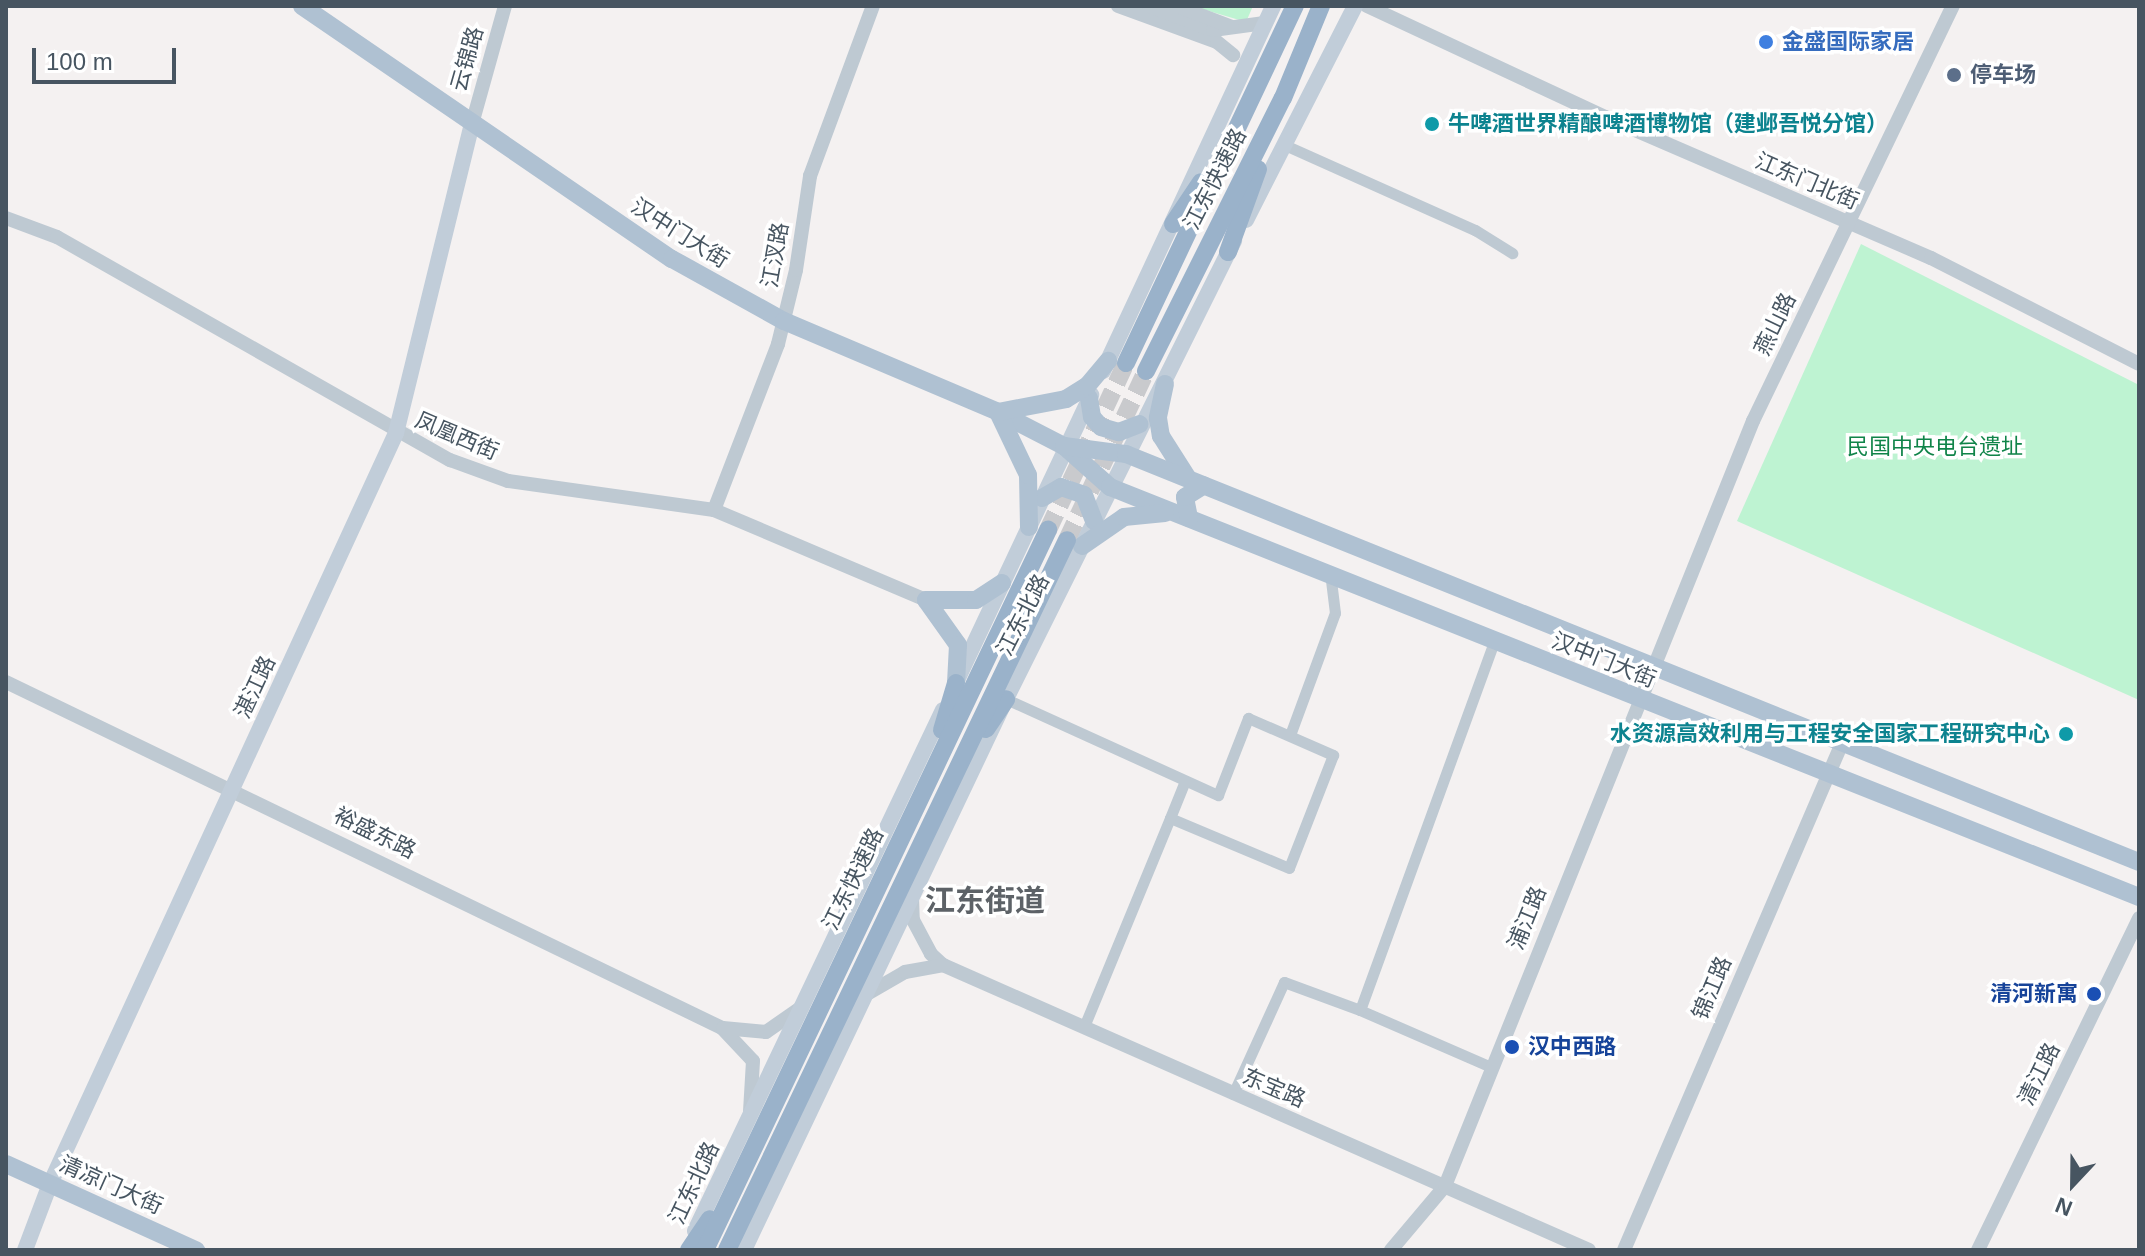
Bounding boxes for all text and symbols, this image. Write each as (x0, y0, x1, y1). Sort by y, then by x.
street label: 云锦路 (445, 24, 489, 94)
place label: 金盛国际家居 (1782, 29, 1914, 55)
scale bar (36, 32, 180, 82)
marker: 金盛国际家居 (1757, 33, 1775, 51)
text: 100 m (46, 48, 113, 75)
place label: 停车场 (1970, 62, 2036, 88)
marker: 停车场 (1945, 66, 1963, 84)
place label: 牛啤酒世界精酿啤酒博物馆（建邺吾悦分馆） (1448, 111, 1888, 137)
marker: 牛啤酒世界精酿啤酒博物馆（建邺吾悦分馆） (1423, 115, 1441, 133)
street label: 江东快速路 (1178, 124, 1252, 234)
street label: 江东门北街 (1751, 147, 1863, 215)
street label: 汉中门大街 (626, 193, 734, 273)
street label: 江汊路 (756, 220, 794, 290)
street label: 燕山路 (1749, 289, 1801, 359)
street label: 凤凰西街 (411, 407, 503, 465)
park label: 民国中央电台遗址 (1847, 434, 2023, 460)
street label: 江东北路 (991, 570, 1055, 660)
street label: 汉中门大街 (1548, 627, 1660, 693)
street label: 湛江路 (229, 652, 281, 722)
place label: 水资源高效利用与工程安全国家工程研究中心 (1610, 721, 2050, 747)
marker: 水资源高效利用与工程安全国家工程研究中心 (2057, 725, 2075, 743)
street label: 裕盛东路 (330, 802, 420, 864)
street label: 江东快速路 (817, 824, 889, 934)
street label: 浦江路 (1502, 882, 1552, 954)
district label: 江东街道 (925, 883, 1045, 919)
street label: 锦江路 (1687, 952, 1737, 1024)
place label: 清河新寓 (1990, 981, 2078, 1007)
marker: 清河新寓 (2085, 985, 2103, 1003)
place label: 汉中西路 (1528, 1034, 1616, 1060)
marker: 汉中西路 (1503, 1038, 1521, 1056)
street label: 清江路 (2013, 1039, 2065, 1109)
street label: 东宝路 (1238, 1063, 1310, 1113)
street label: 江东北路 (663, 1138, 725, 1228)
north arrow (2033, 1144, 2113, 1224)
street label: 清凉门大街 (55, 1151, 167, 1219)
text: N (2052, 1192, 2076, 1221)

